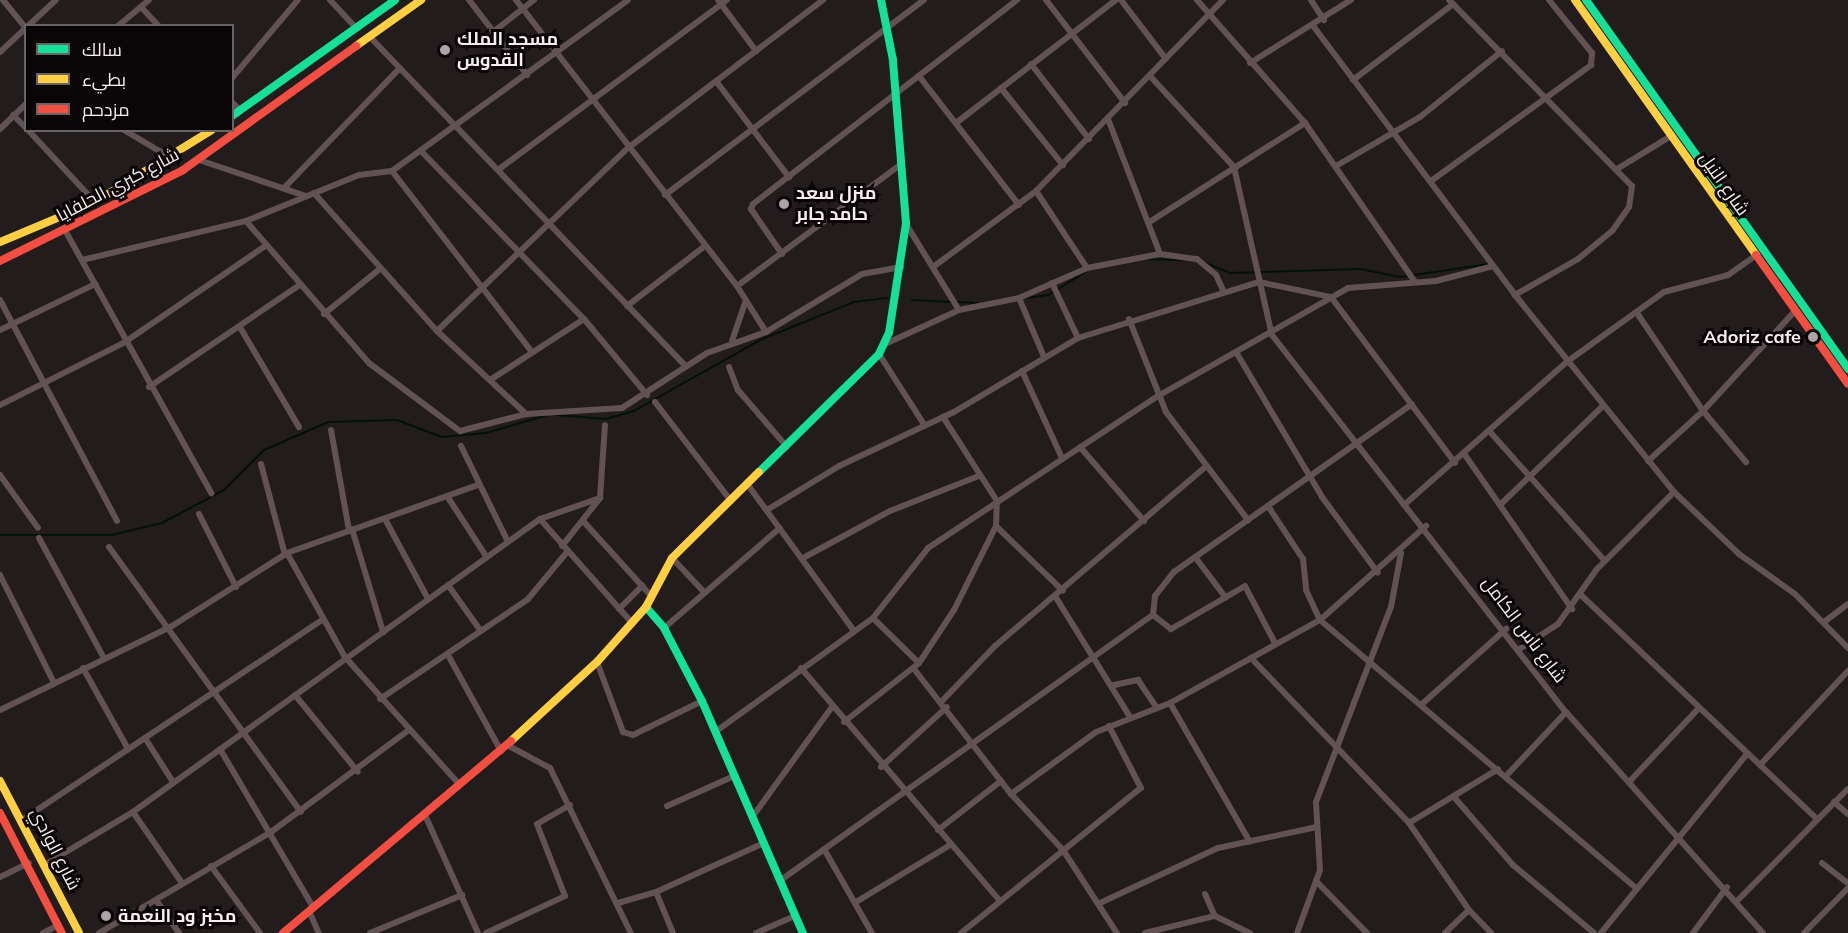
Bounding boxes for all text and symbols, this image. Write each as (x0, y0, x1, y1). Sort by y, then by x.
legend (24, 24, 234, 132)
place label: مسجد الملك القدوس (457, 29, 558, 72)
text: سالك (82, 38, 122, 61)
marker: مسجد الملك القدوس (438, 43, 452, 57)
text: بطيء (82, 68, 126, 91)
text: مزدحم (82, 98, 130, 121)
street label: شارع كبري الحلفايا (53, 144, 183, 226)
street label: شارع النيل (1694, 148, 1754, 220)
place label: منزل سعد حامد جابر (796, 183, 876, 226)
marker: منزل سعد حامد جابر (777, 197, 791, 211)
place label: Adoriz cafe (1703, 326, 1801, 348)
marker: Adoriz cafe (1806, 330, 1820, 344)
street label: شارع ناس الكامل (1477, 573, 1571, 687)
street label: شارع الوادي (25, 804, 85, 894)
place label: مخبز ود النعمة (118, 905, 236, 927)
marker: مخبز ود النعمة (99, 909, 113, 923)

